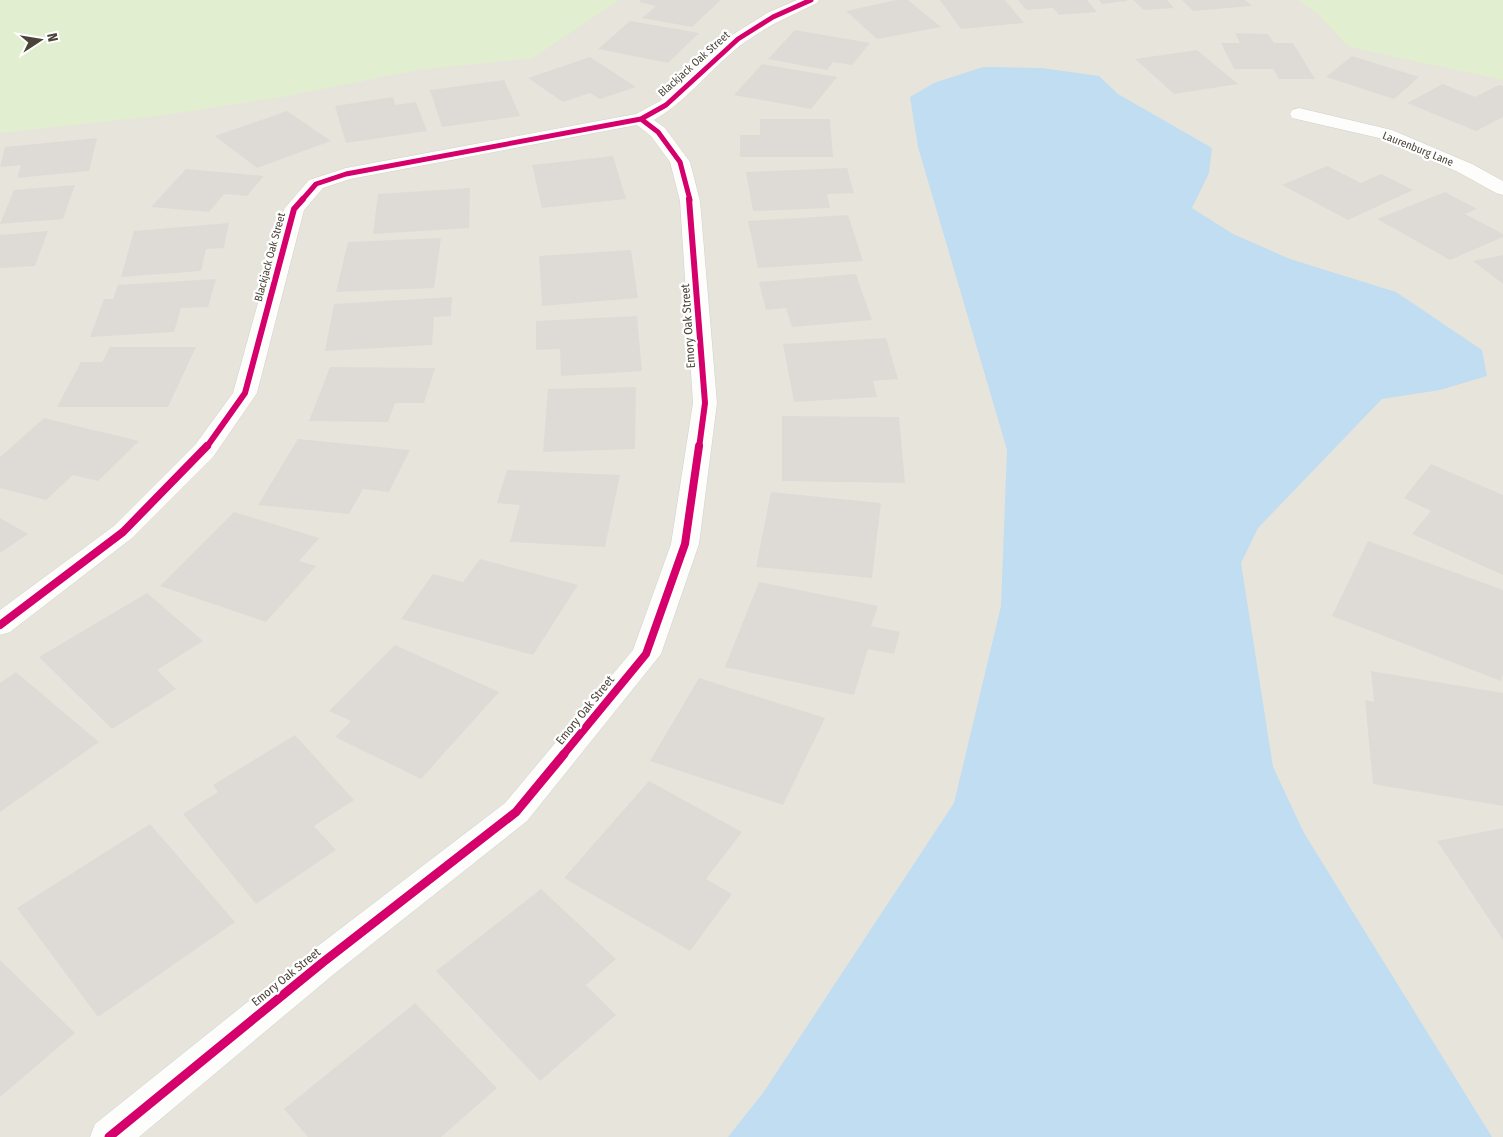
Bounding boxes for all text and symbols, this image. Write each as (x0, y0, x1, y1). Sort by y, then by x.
north arrow (15, 15, 65, 65)
street label: Blackjack Oak Street (656, 28, 733, 99)
text: N (43, 32, 61, 43)
street label: Laurenburg Lane (1381, 129, 1455, 169)
street label: Blackjack Oak Street (252, 211, 288, 303)
street label: Emory Oak Street (678, 283, 698, 369)
street label: Emory Oak Street (553, 673, 617, 747)
street label: Emory Oak Street (249, 945, 323, 1009)

